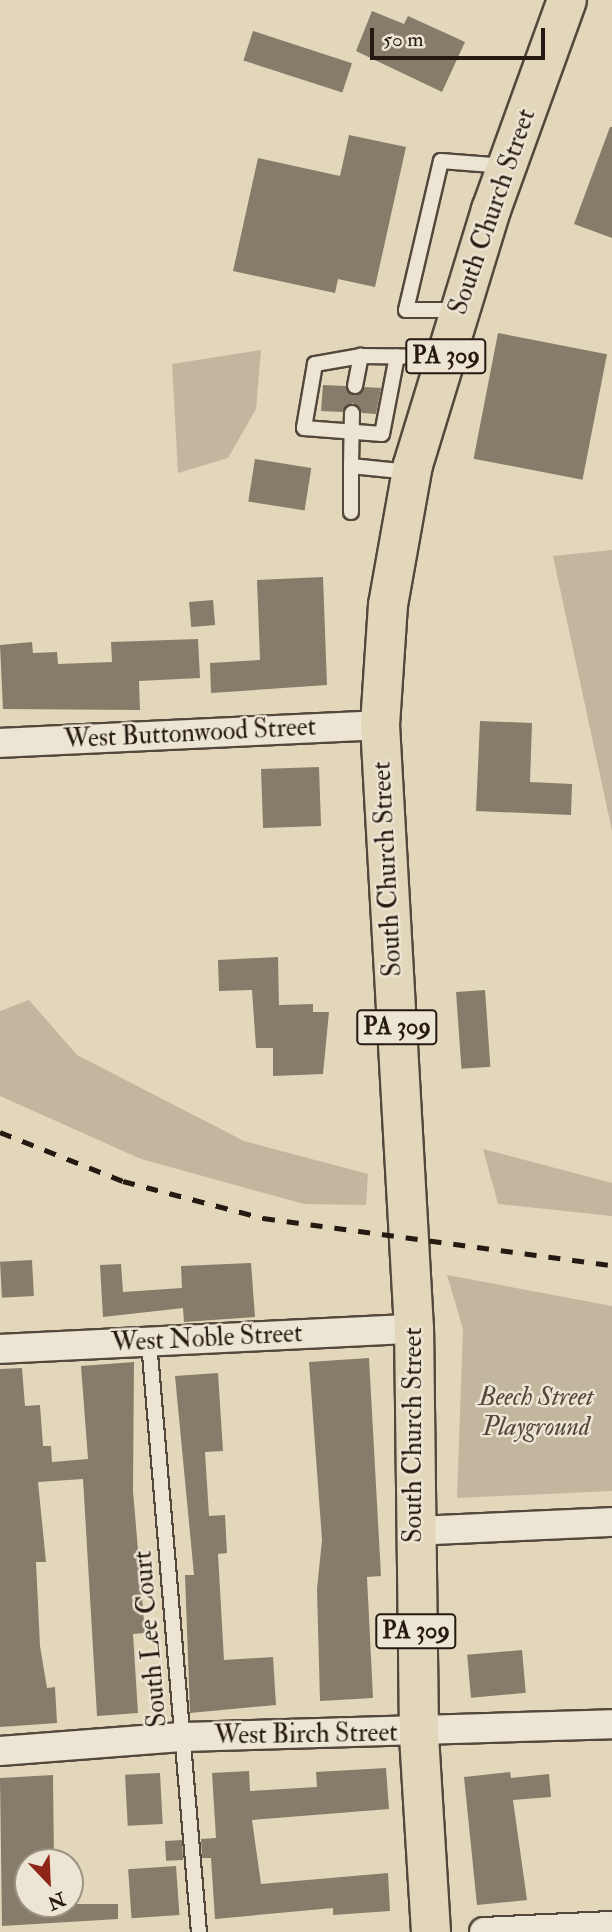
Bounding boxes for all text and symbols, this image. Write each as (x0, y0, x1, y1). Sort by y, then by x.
scale bar (374, 14, 549, 58)
text: 50 m (383, 26, 424, 53)
street label: South Church Street (443, 105, 543, 319)
road number: PA 309 (404, 335, 488, 376)
street label: West Buttonwood Street (63, 712, 317, 756)
street label: South Church Street (367, 760, 409, 978)
road number: PA 309 (355, 1007, 439, 1048)
street label: West Noble Street (111, 1318, 303, 1360)
street label: South Church Street (398, 1327, 430, 1543)
park label: Beech Street Playground (478, 1382, 594, 1444)
street label: South Lee Court (128, 1549, 174, 1729)
road number: PA 309 (374, 1610, 458, 1652)
street label: West Birch Street (214, 1718, 398, 1752)
north arrow (14, 1848, 84, 1918)
text: N (44, 1886, 69, 1915)

